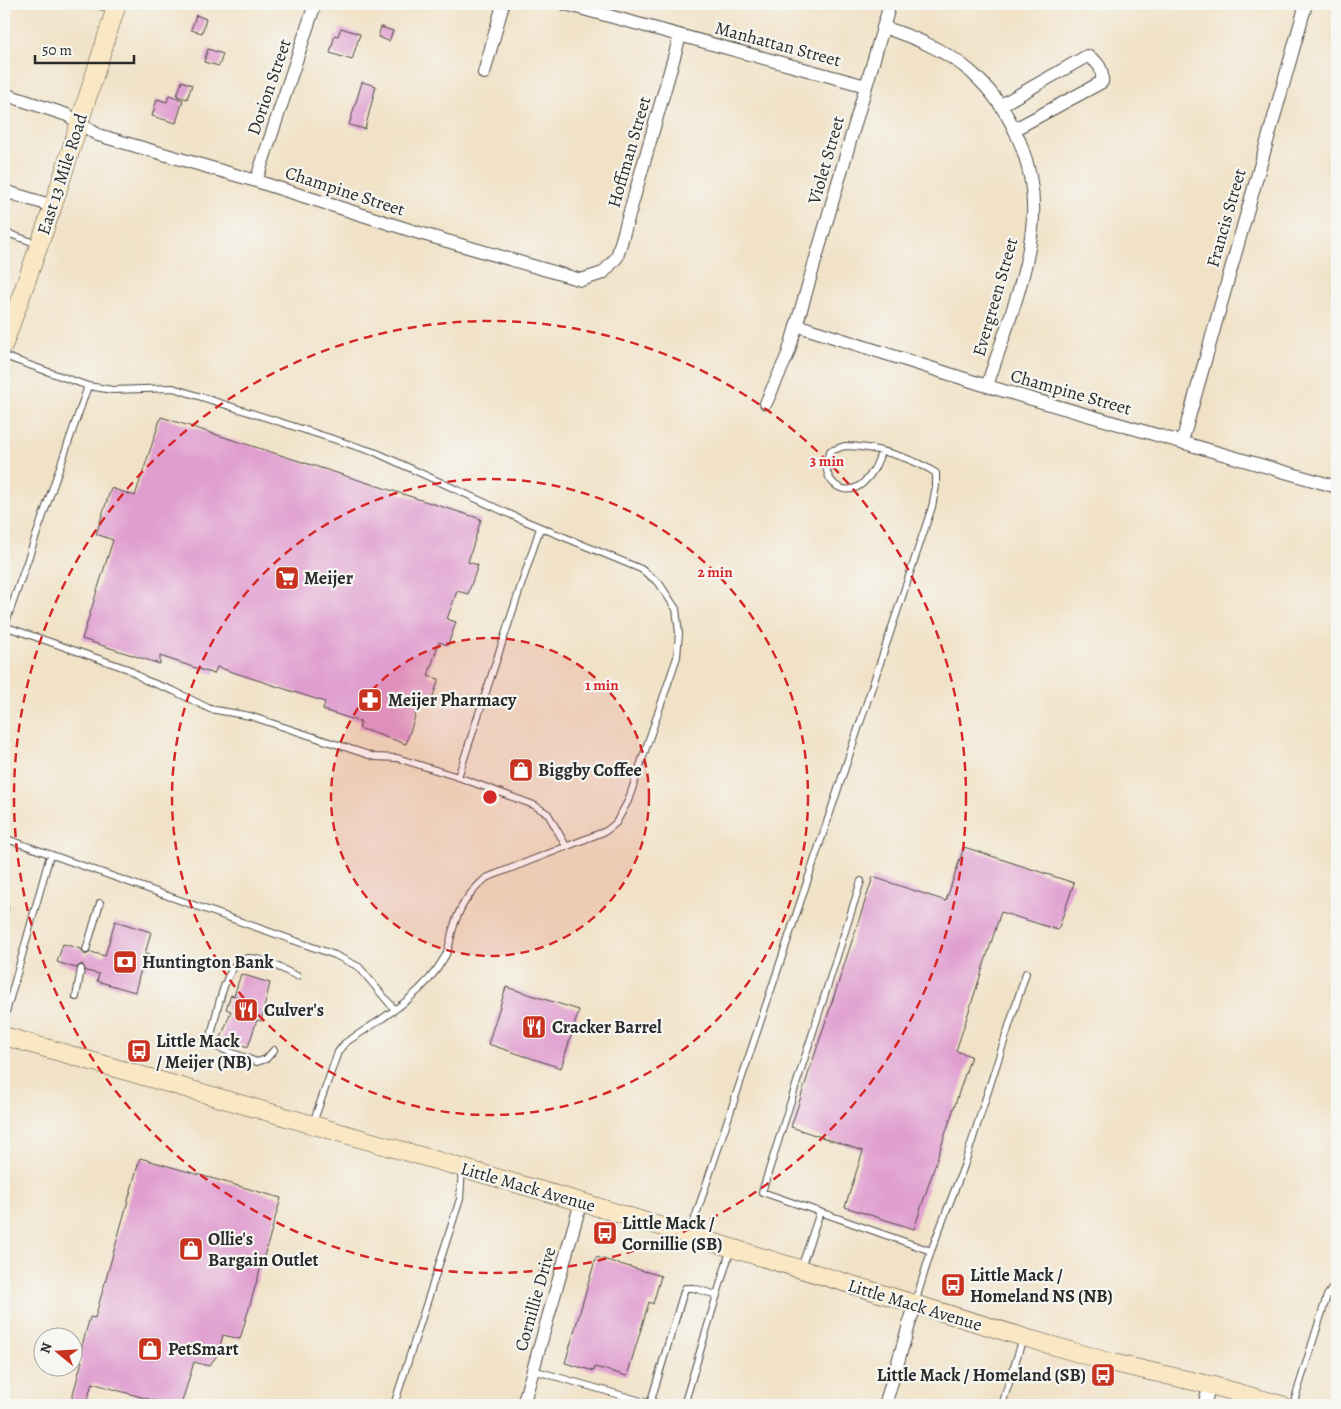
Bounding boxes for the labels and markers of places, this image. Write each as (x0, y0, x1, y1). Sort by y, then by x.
supermarket icon: Meijer (274, 565, 300, 591)
place label: Meijer (304, 566, 354, 590)
pharmacy icon: Meijer Pharmacy (357, 687, 383, 713)
place label: Meijer Pharmacy (388, 688, 517, 712)
shop icon: Biggby Coffee (508, 757, 534, 783)
place label: Biggby Coffee (538, 758, 642, 782)
centre of rings (481, 788, 499, 806)
bank icon: Huntington Bank (112, 949, 138, 975)
place label: Huntington Bank (142, 950, 274, 974)
restaurant icon: Culver's (233, 997, 259, 1023)
place label: Culver's (264, 998, 324, 1022)
restaurant icon: Cracker Barrel (521, 1014, 547, 1040)
place label: Cracker Barrel (552, 1015, 662, 1039)
place label: Little Mack / Meijer (NB) (156, 1029, 252, 1074)
bus stop icon: Little Mack / Meijer (NB) (126, 1038, 152, 1064)
place label: Little Mack / Cornillie (SB) (622, 1211, 722, 1256)
bus stop icon: Little Mack / Cornillie (SB) (592, 1220, 618, 1246)
place label: Ollie's Bargain Outlet (208, 1227, 319, 1272)
shop icon: Ollie's Bargain Outlet (178, 1236, 204, 1262)
place label: Little Mack / Homeland NS (NB) (970, 1263, 1113, 1308)
bus stop icon: Little Mack / Homeland NS (NB) (940, 1272, 966, 1298)
shop icon: PetSmart (137, 1336, 163, 1362)
place label: PetSmart (168, 1337, 239, 1361)
bus stop icon: Little Mack / Homeland (SB) (1090, 1362, 1116, 1388)
place label: Little Mack / Homeland (SB) (877, 1363, 1086, 1387)

